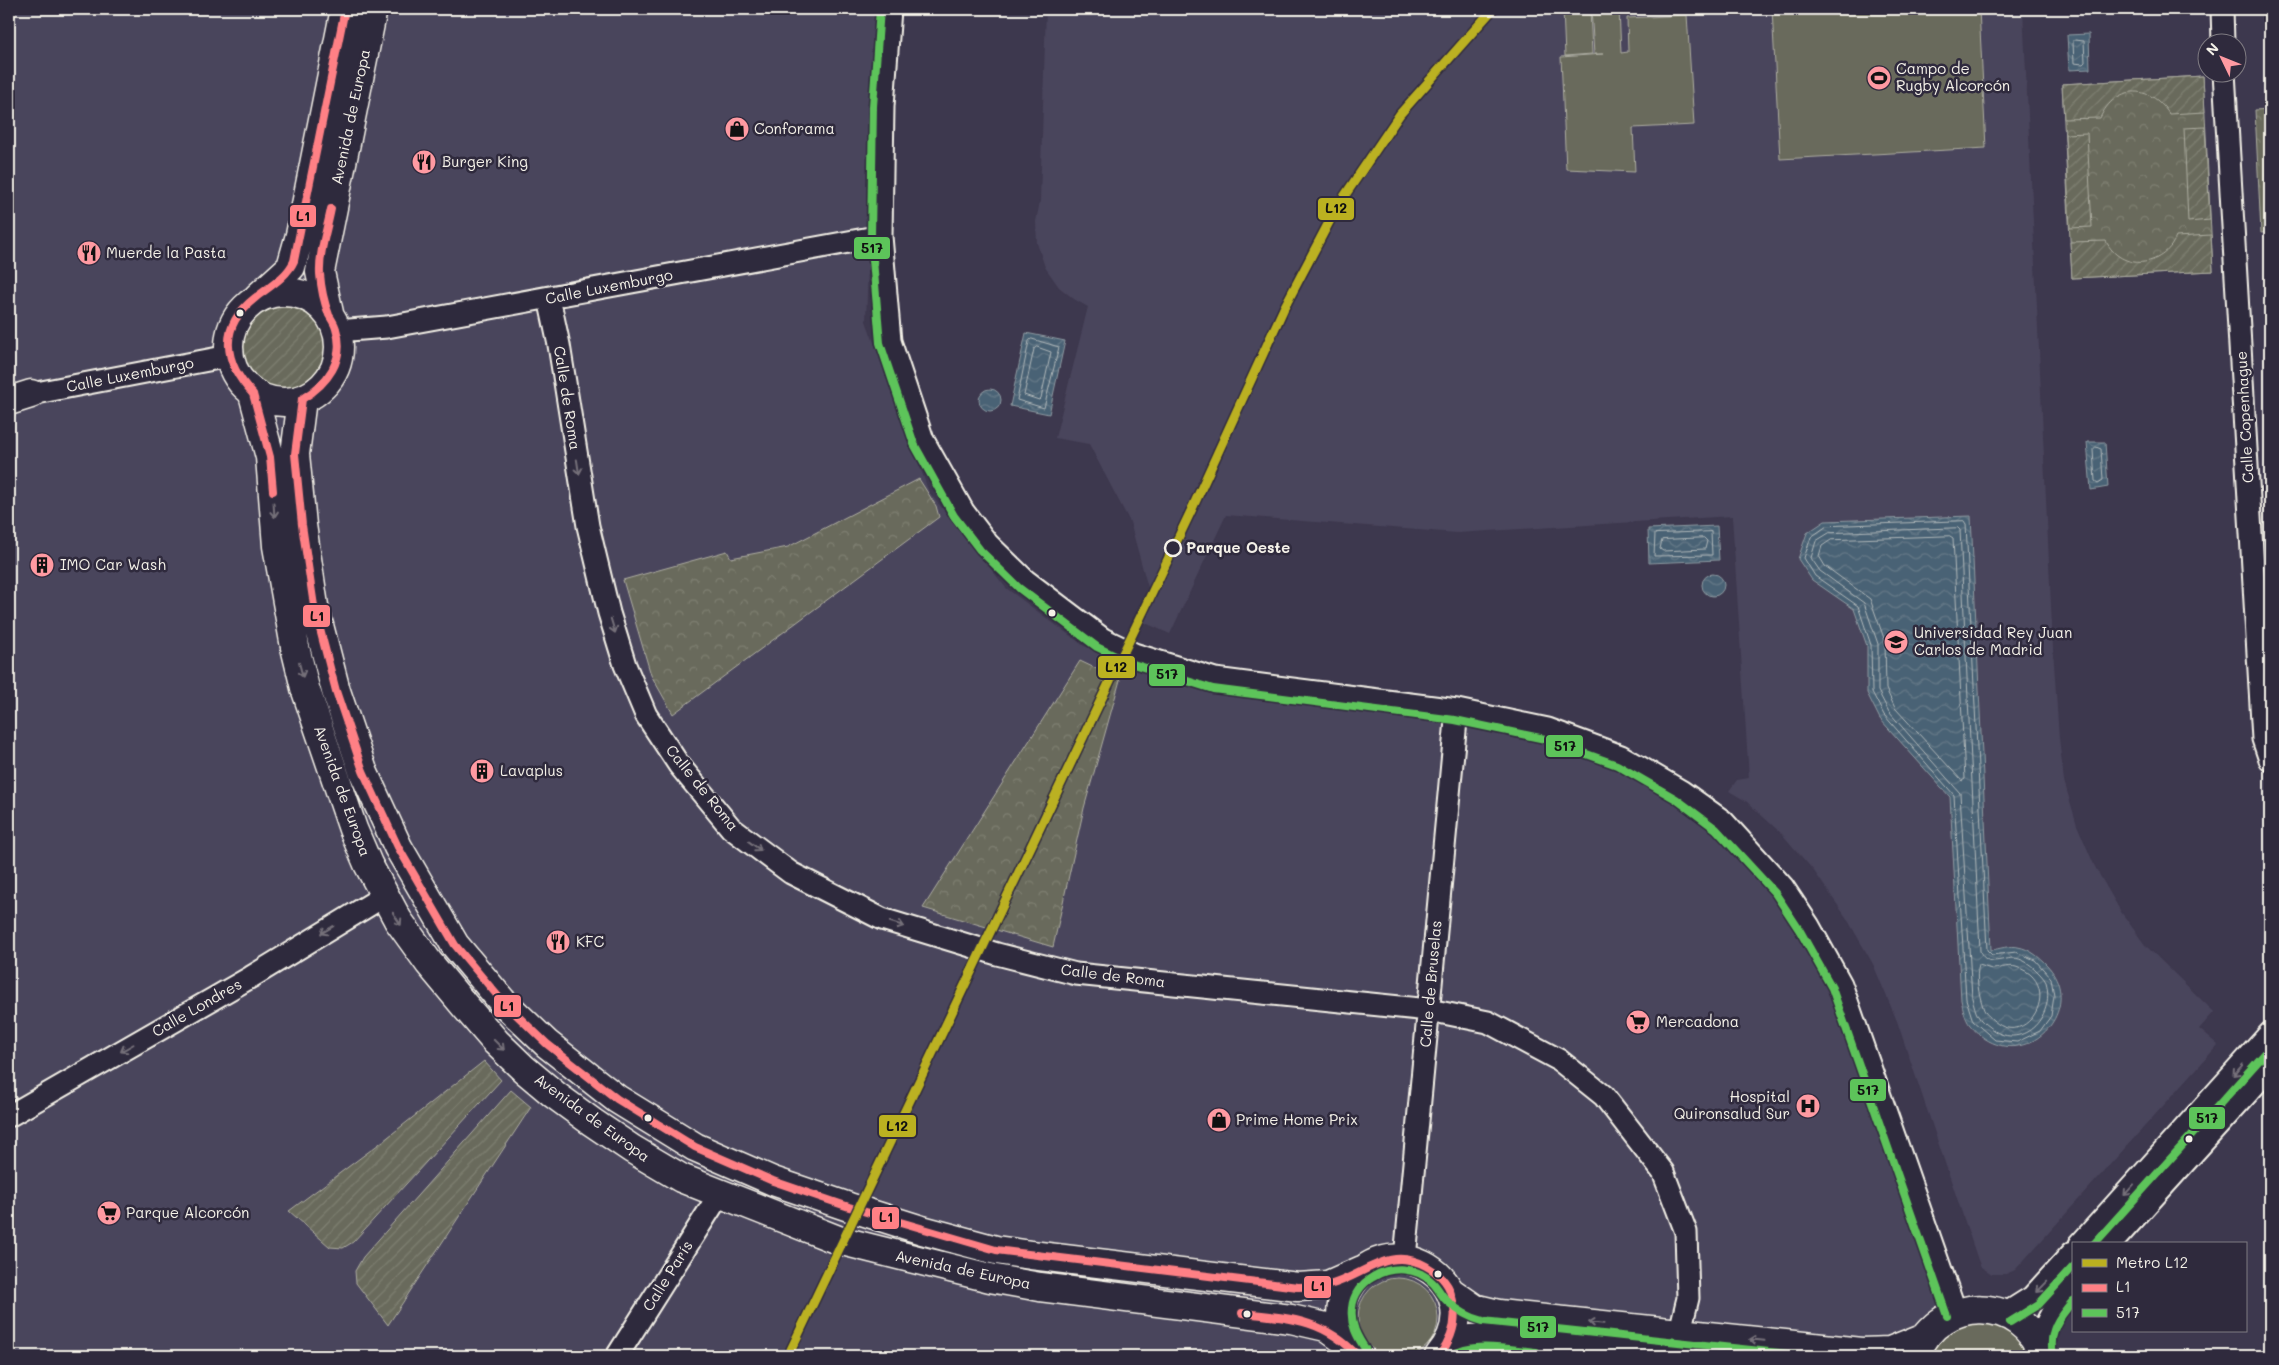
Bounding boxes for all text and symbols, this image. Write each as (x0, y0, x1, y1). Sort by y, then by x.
north arrow (2196, 32, 2246, 82)
text: N (2202, 38, 2223, 59)
street label: Avenida de Europa (326, 47, 374, 186)
place label: Campo de Rugby Alcorcón (1896, 58, 2010, 95)
sports icon: Campo de Rugby Alcorcón (1866, 65, 1892, 91)
shop icon: Conforama (724, 116, 750, 142)
place label: Conforama (754, 118, 835, 138)
restaurant icon: Burger King (411, 149, 437, 175)
place label: Burger King (442, 151, 528, 171)
line badge: L12 (1317, 197, 1355, 221)
text: L12 (1325, 198, 1347, 217)
line badge: L1 (289, 204, 317, 228)
text: L1 (296, 206, 310, 225)
line badge: 517 (853, 236, 891, 260)
text: 517 (861, 238, 883, 257)
restaurant icon: Muerde la Pasta (76, 240, 102, 266)
place label: Muerde la Pasta (106, 242, 226, 262)
street label: Calle Luxemburgo (543, 264, 674, 308)
unlabelled marker (235, 308, 245, 318)
street label: Calle de Roma (550, 344, 586, 451)
street label: Calle Copenhague (2231, 351, 2257, 484)
street label: Calle Luxemburgo (64, 352, 195, 396)
one-way arrow (574, 459, 584, 475)
one-way arrow (270, 502, 279, 518)
place label: Parque Oeste (1186, 537, 1290, 557)
marker: Parque Oeste (1164, 539, 1182, 557)
building icon: IMO Car Wash (29, 552, 55, 578)
place label: IMO Car Wash (60, 554, 166, 574)
line badge: L1 (302, 604, 331, 628)
text: L1 (310, 606, 324, 625)
unlabelled marker (1047, 608, 1057, 618)
one-way arrow (608, 617, 618, 633)
place label: Universidad Rey Juan Carlos de Madrid (1914, 622, 2072, 659)
school or university icon: Universidad Rey Juan Carlos de Madrid (1883, 629, 1909, 655)
line badge: L12 (1097, 655, 1136, 679)
text: L12 (1105, 657, 1127, 676)
one-way arrow (296, 662, 306, 678)
line badge: 517 (1148, 663, 1186, 687)
text: 517 (1156, 664, 1178, 683)
street label: Avenida de Europa (310, 722, 376, 859)
line badge: 517 (1545, 734, 1584, 758)
text: 517 (1554, 736, 1576, 755)
street label: Calle de Roma (662, 740, 744, 834)
building icon: Lavaplus (469, 758, 495, 784)
place label: Lavaplus (500, 760, 563, 780)
one-way arrow (748, 841, 762, 851)
one-way arrow (393, 911, 403, 925)
one-way arrow (889, 919, 905, 929)
street label: Calle de Bruselas (1414, 920, 1446, 1048)
one-way arrow (320, 926, 334, 936)
restaurant icon: KFC (545, 929, 571, 955)
place label: KFC (576, 931, 604, 951)
street label: Calle de Roma (1060, 959, 1166, 991)
street label: Calle Londres (148, 973, 245, 1041)
line badge: L1 (493, 994, 522, 1018)
text: L1 (500, 996, 514, 1015)
supermarket icon: Mercadona (1625, 1009, 1651, 1035)
place label: Mercadona (1656, 1011, 1739, 1031)
one-way arrow (493, 1039, 505, 1051)
one-way arrow (120, 1044, 134, 1054)
one-way arrow (2232, 1063, 2243, 1076)
street label: Avenida de Europa (531, 1069, 654, 1166)
line badge: 517 (1849, 1078, 1887, 1102)
text: 517 (1857, 1080, 1879, 1099)
place label: Hospital Quironsalud Sur (1674, 1086, 1790, 1123)
hospital icon: Hospital Quironsalud Sur (1795, 1093, 1821, 1119)
line badge: 517 (2188, 1106, 2226, 1130)
shop icon: Prime Home Prix (1206, 1107, 1232, 1133)
text: 517 (2196, 1108, 2218, 1127)
place label: Prime Home Prix (1236, 1109, 1358, 1129)
unlabelled marker (643, 1113, 653, 1123)
line badge: L12 (878, 1114, 917, 1138)
text: L12 (886, 1116, 908, 1135)
unlabelled marker (2184, 1134, 2194, 1144)
one-way arrow (2123, 1184, 2135, 1197)
supermarket icon: Parque Alcorcón (96, 1200, 122, 1226)
place label: Parque Alcorcón (126, 1202, 249, 1222)
line badge: L1 (871, 1206, 900, 1230)
text: L1 (879, 1207, 893, 1226)
street label: Calle París (638, 1236, 697, 1315)
legend (2072, 1242, 2246, 1332)
street label: Avenida de Europa (894, 1245, 1033, 1293)
text: Metro L12 (2116, 1252, 2188, 1272)
unlabelled marker (1433, 1269, 1443, 1279)
line badge: L1 (1303, 1275, 1332, 1299)
text: L1 (1311, 1276, 1325, 1295)
text: L1 (2116, 1276, 2131, 1296)
one-way arrow (2036, 1280, 2048, 1293)
text: 517 (2116, 1302, 2140, 1322)
unlabelled marker (1242, 1309, 1252, 1319)
line badge: 517 (1519, 1315, 1557, 1339)
text: 517 (1527, 1317, 1549, 1336)
one-way arrow (1588, 1318, 1604, 1328)
one-way arrow (1749, 1335, 1765, 1345)

